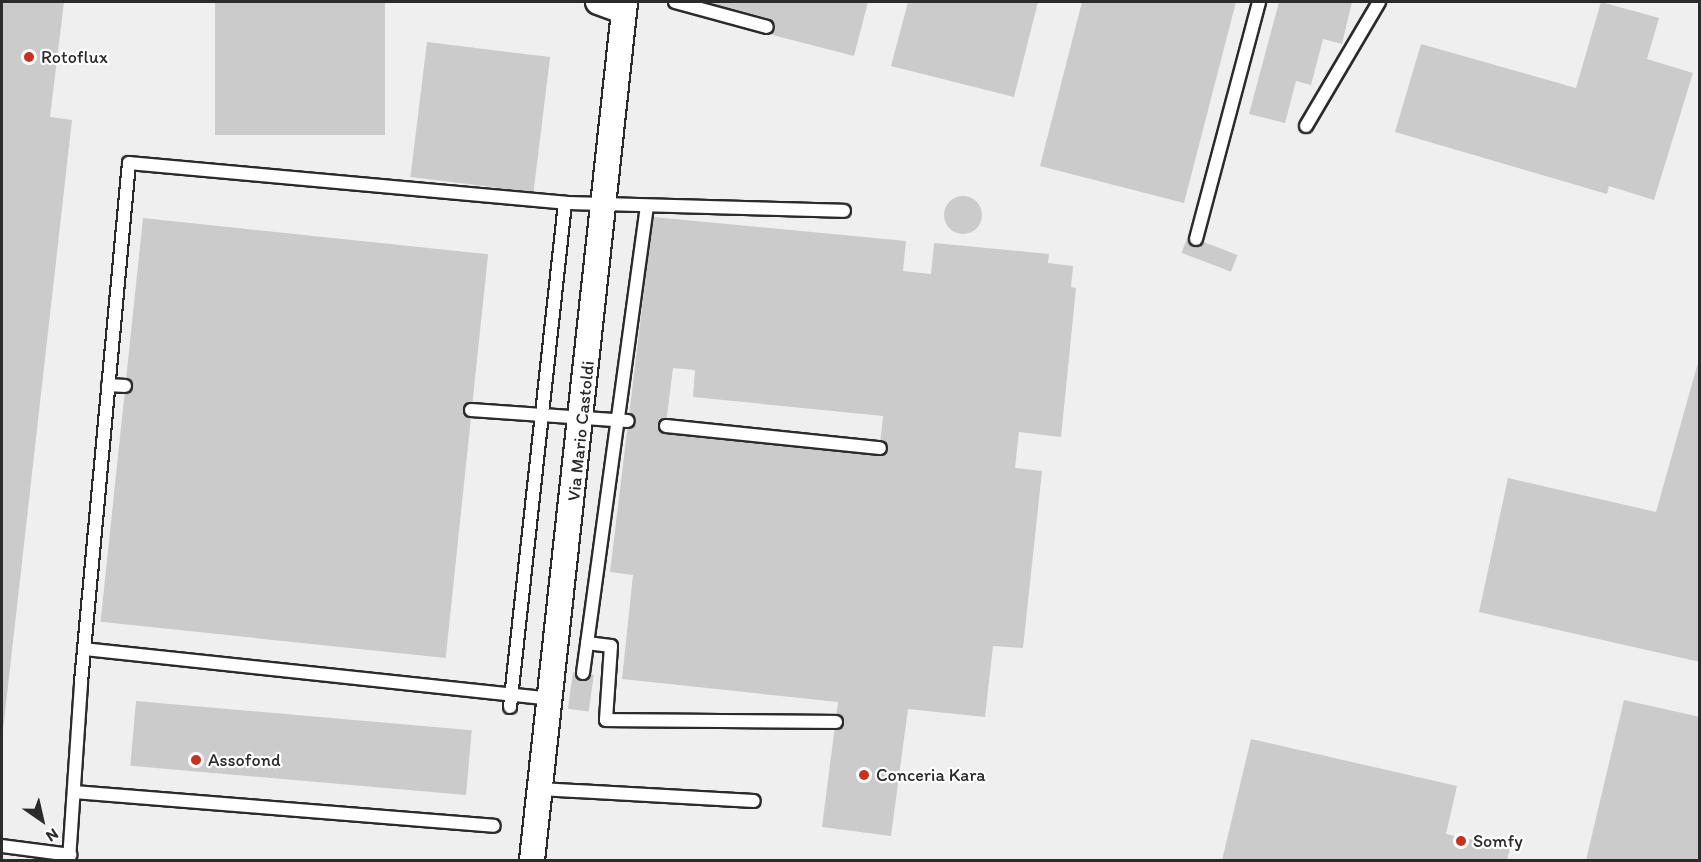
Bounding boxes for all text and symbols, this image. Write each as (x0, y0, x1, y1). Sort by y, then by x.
place label: Rotoflux (41, 46, 108, 68)
marker: Rotoflux (22, 50, 36, 64)
street label: Via Mario Castoldi (563, 360, 599, 502)
place label: Assofond (208, 749, 281, 771)
marker: Assofond (189, 753, 203, 767)
place label: Conceria Kara (876, 764, 986, 786)
marker: Conceria Kara (857, 768, 871, 782)
north arrow (12, 790, 72, 850)
text: N (43, 824, 62, 846)
place label: Somfy (1473, 830, 1523, 852)
marker: Somfy (1454, 834, 1468, 848)

